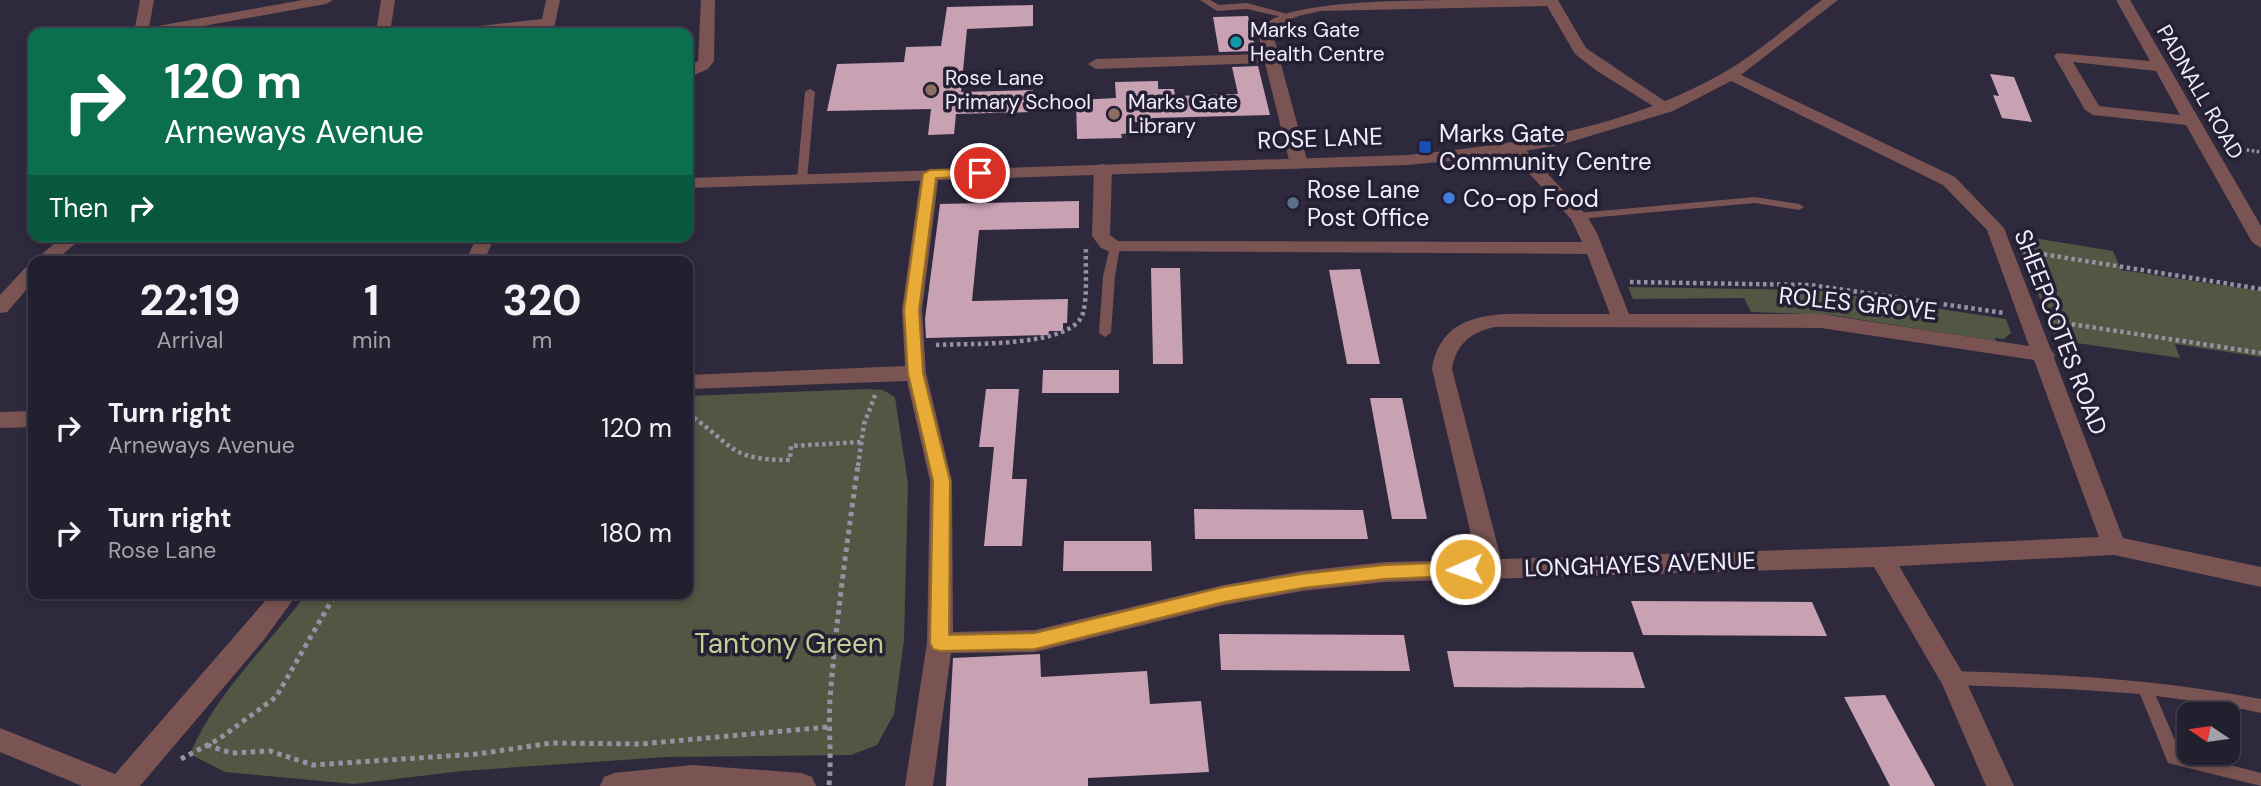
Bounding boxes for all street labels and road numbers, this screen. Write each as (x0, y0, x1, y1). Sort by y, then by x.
street label: PADNALL ROAD (2150, 20, 2250, 164)
street label: ROSE LANE (1257, 120, 1383, 156)
street label: SHEEPCOTES ROAD (2008, 225, 2114, 439)
street label: ROLES GROVE (1777, 279, 1939, 327)
street label: LONGHAYES AVENUE (1524, 544, 1756, 584)

